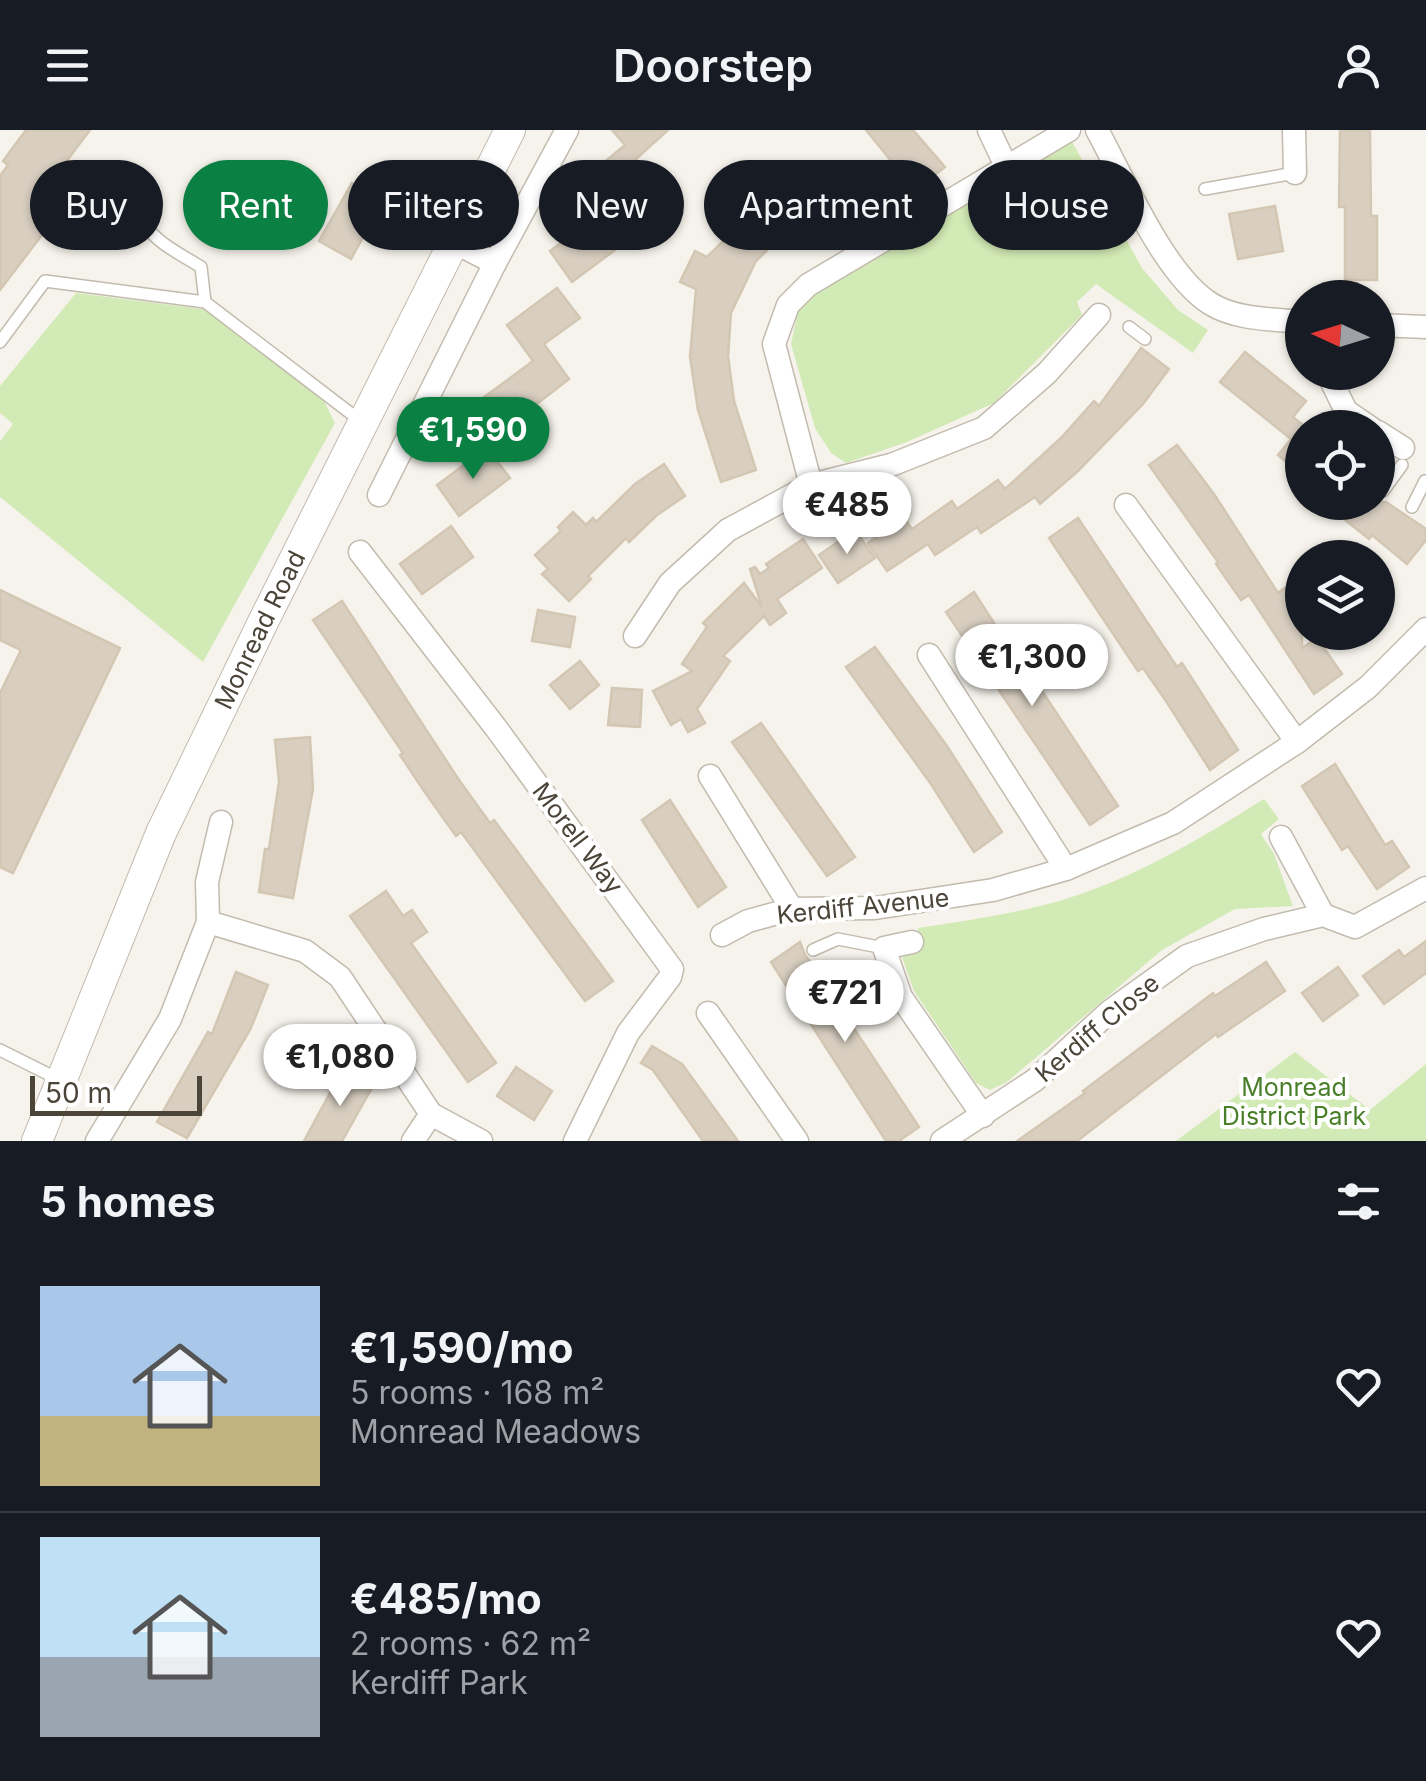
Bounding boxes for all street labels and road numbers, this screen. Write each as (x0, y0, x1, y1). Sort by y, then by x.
street label: Monread Road (208, 545, 311, 714)
street label: Morell Way (526, 777, 630, 899)
street label: Kerdiff Avenue (775, 882, 951, 930)
street label: Kerdiff Close (1029, 968, 1165, 1088)

